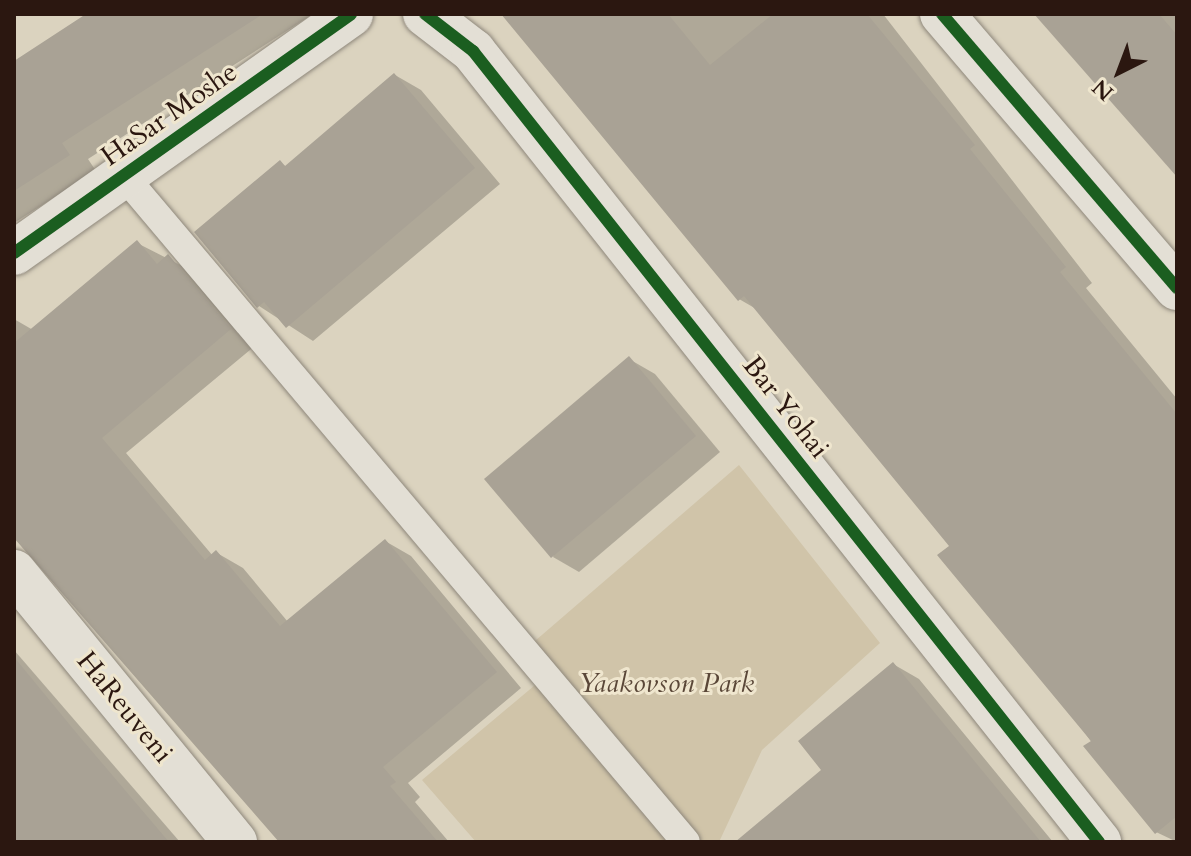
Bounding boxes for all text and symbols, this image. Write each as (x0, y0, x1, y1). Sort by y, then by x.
north arrow (1079, 32, 1159, 112)
street label: HaSar Moshe (95, 55, 243, 173)
text: N (1086, 72, 1120, 107)
street label: Bar Yohai (736, 349, 836, 465)
street label: HaReuveni (70, 644, 180, 770)
park label: Yaakovson Park (578, 666, 754, 700)

